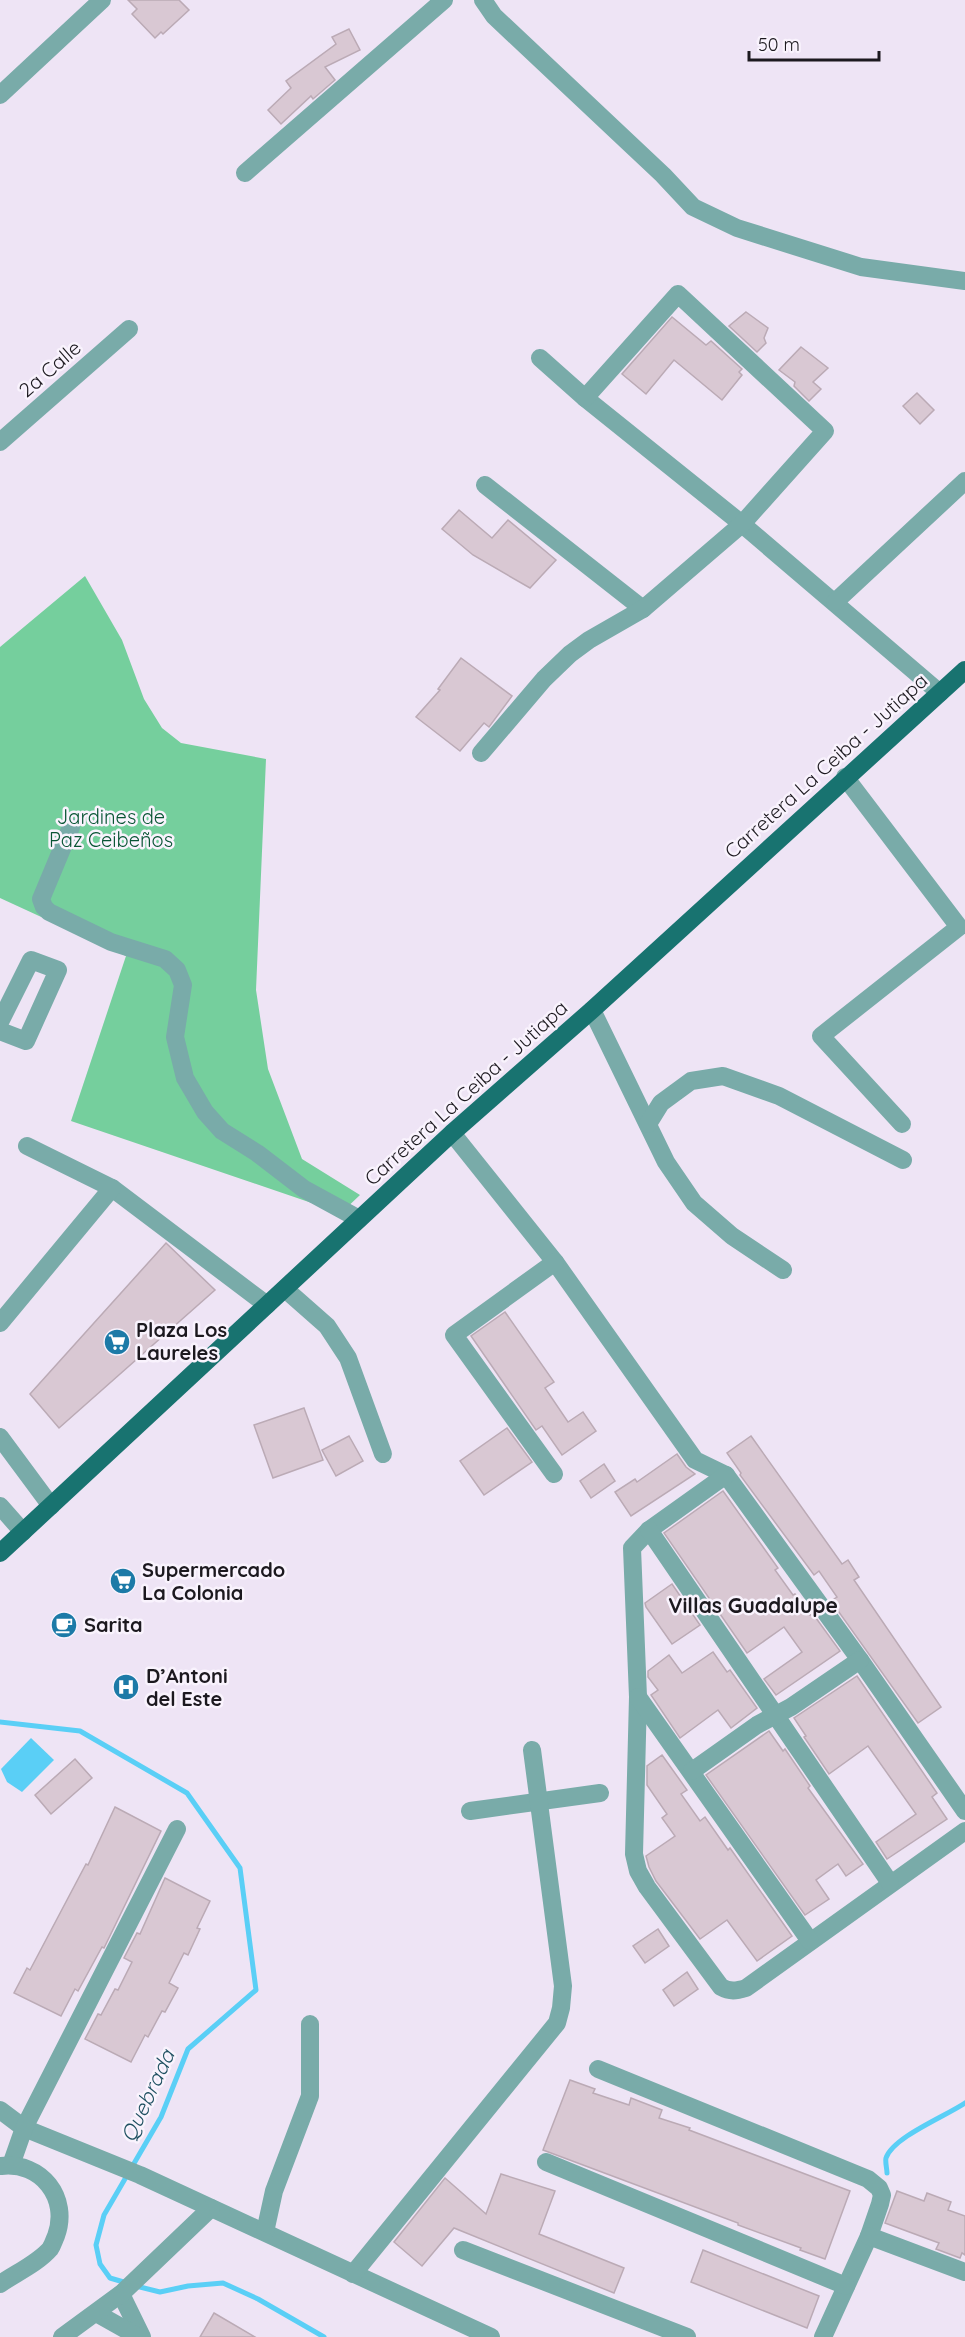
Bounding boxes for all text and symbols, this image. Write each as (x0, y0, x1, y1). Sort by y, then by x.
scale bar (749, 24, 880, 62)
text: 50 m (758, 33, 800, 56)
street label: 2a Calle (13, 335, 86, 402)
street label: Carretera La Ceiba - Jutiapa (719, 668, 932, 863)
park label: Jardines de Paz Ceibeños (49, 804, 173, 852)
street label: Carretera La Ceiba - Jutiapa (359, 995, 572, 1190)
place label: Plaza Los Laureles (136, 1317, 227, 1365)
supermarket icon: Plaza Los Laureles (102, 1327, 132, 1357)
place label: Supermercado La Colonia (142, 1557, 285, 1605)
supermarket icon: Supermercado La Colonia (108, 1566, 138, 1596)
district label: Villas Guadalupe (668, 1592, 838, 1618)
cafe icon: Sarita (49, 1610, 79, 1640)
place label: Sarita (84, 1612, 143, 1637)
place label: D’Antoni del Este (146, 1663, 228, 1711)
hospital icon: D’Antoni del Este (111, 1672, 141, 1702)
water label: Quebrada (114, 2044, 180, 2146)

